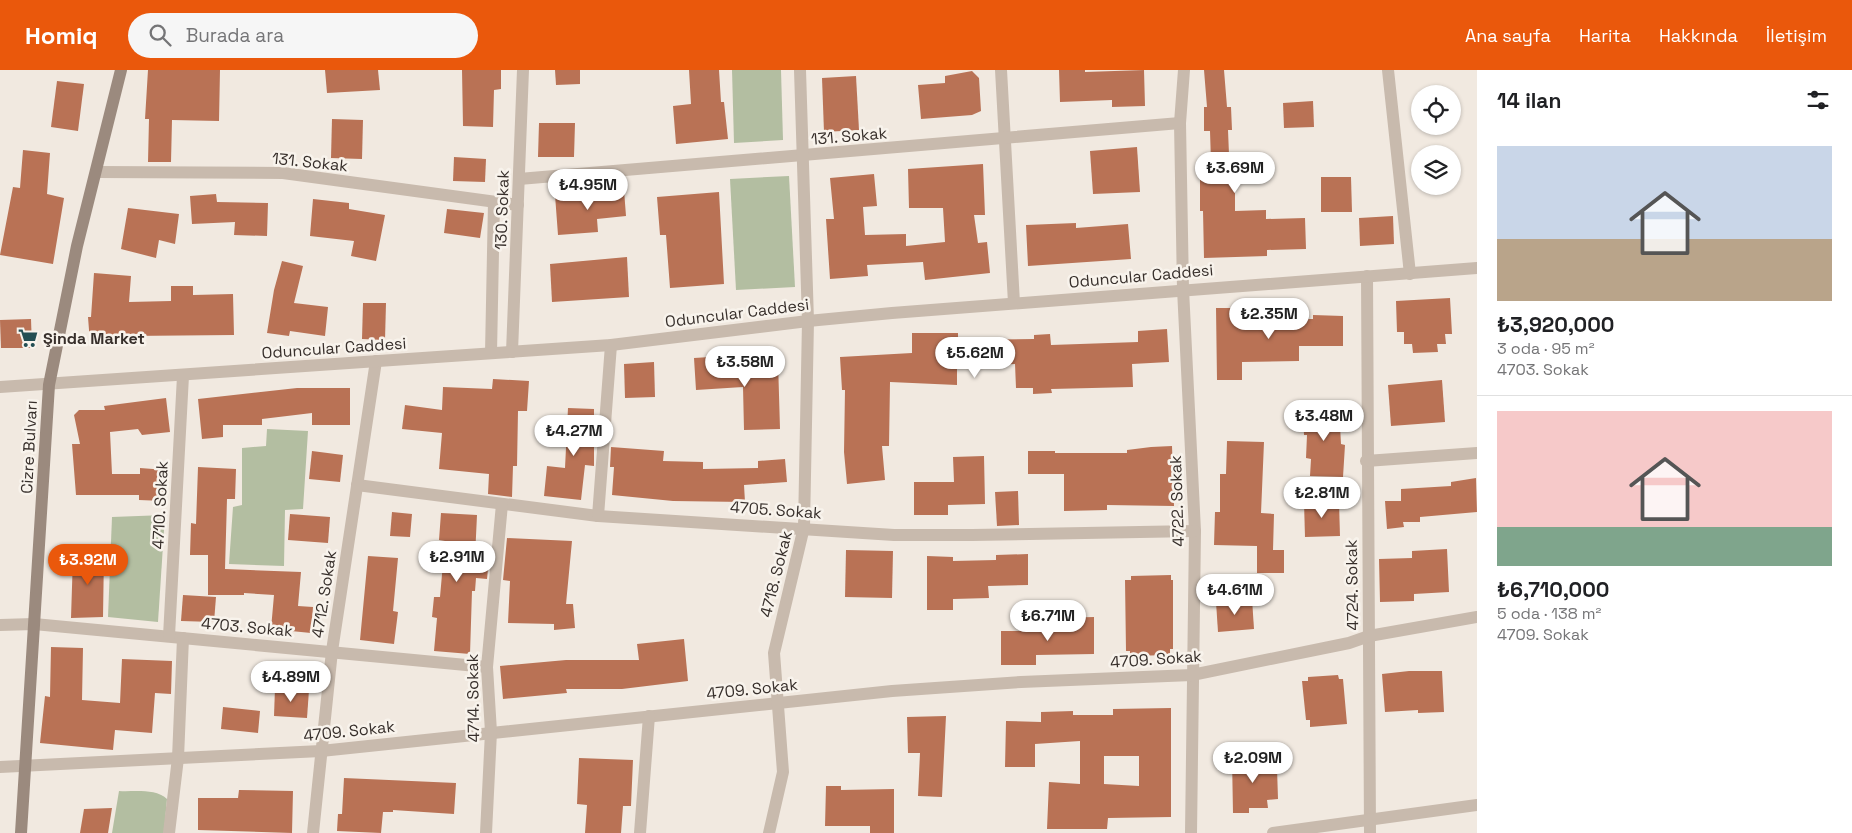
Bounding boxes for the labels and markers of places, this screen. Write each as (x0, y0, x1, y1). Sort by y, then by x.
pin: ₺3.69M (1194, 152, 1276, 194)
pin: ₺4.95M (547, 168, 629, 211)
pin: ₺2.35M (1228, 298, 1310, 340)
supermarket icon: Şinda Market (17, 327, 39, 349)
place label: Şinda Market (43, 328, 145, 349)
pin: ₺5.62M (934, 336, 1016, 379)
pin: ₺3.58M (704, 346, 786, 388)
pin: ₺3.48M (1283, 400, 1365, 442)
pin: ₺4.27M (533, 414, 615, 457)
pin: ₺2.81M (1281, 476, 1363, 519)
pin: ₺2.91M (416, 540, 498, 583)
pin: ₺3.92M (47, 544, 129, 586)
pin: ₺4.61M (1194, 574, 1276, 616)
pin: ₺6.71M (1007, 600, 1089, 642)
pin: ₺4.89M (250, 660, 332, 703)
pin: ₺2.09M (1212, 742, 1294, 784)

